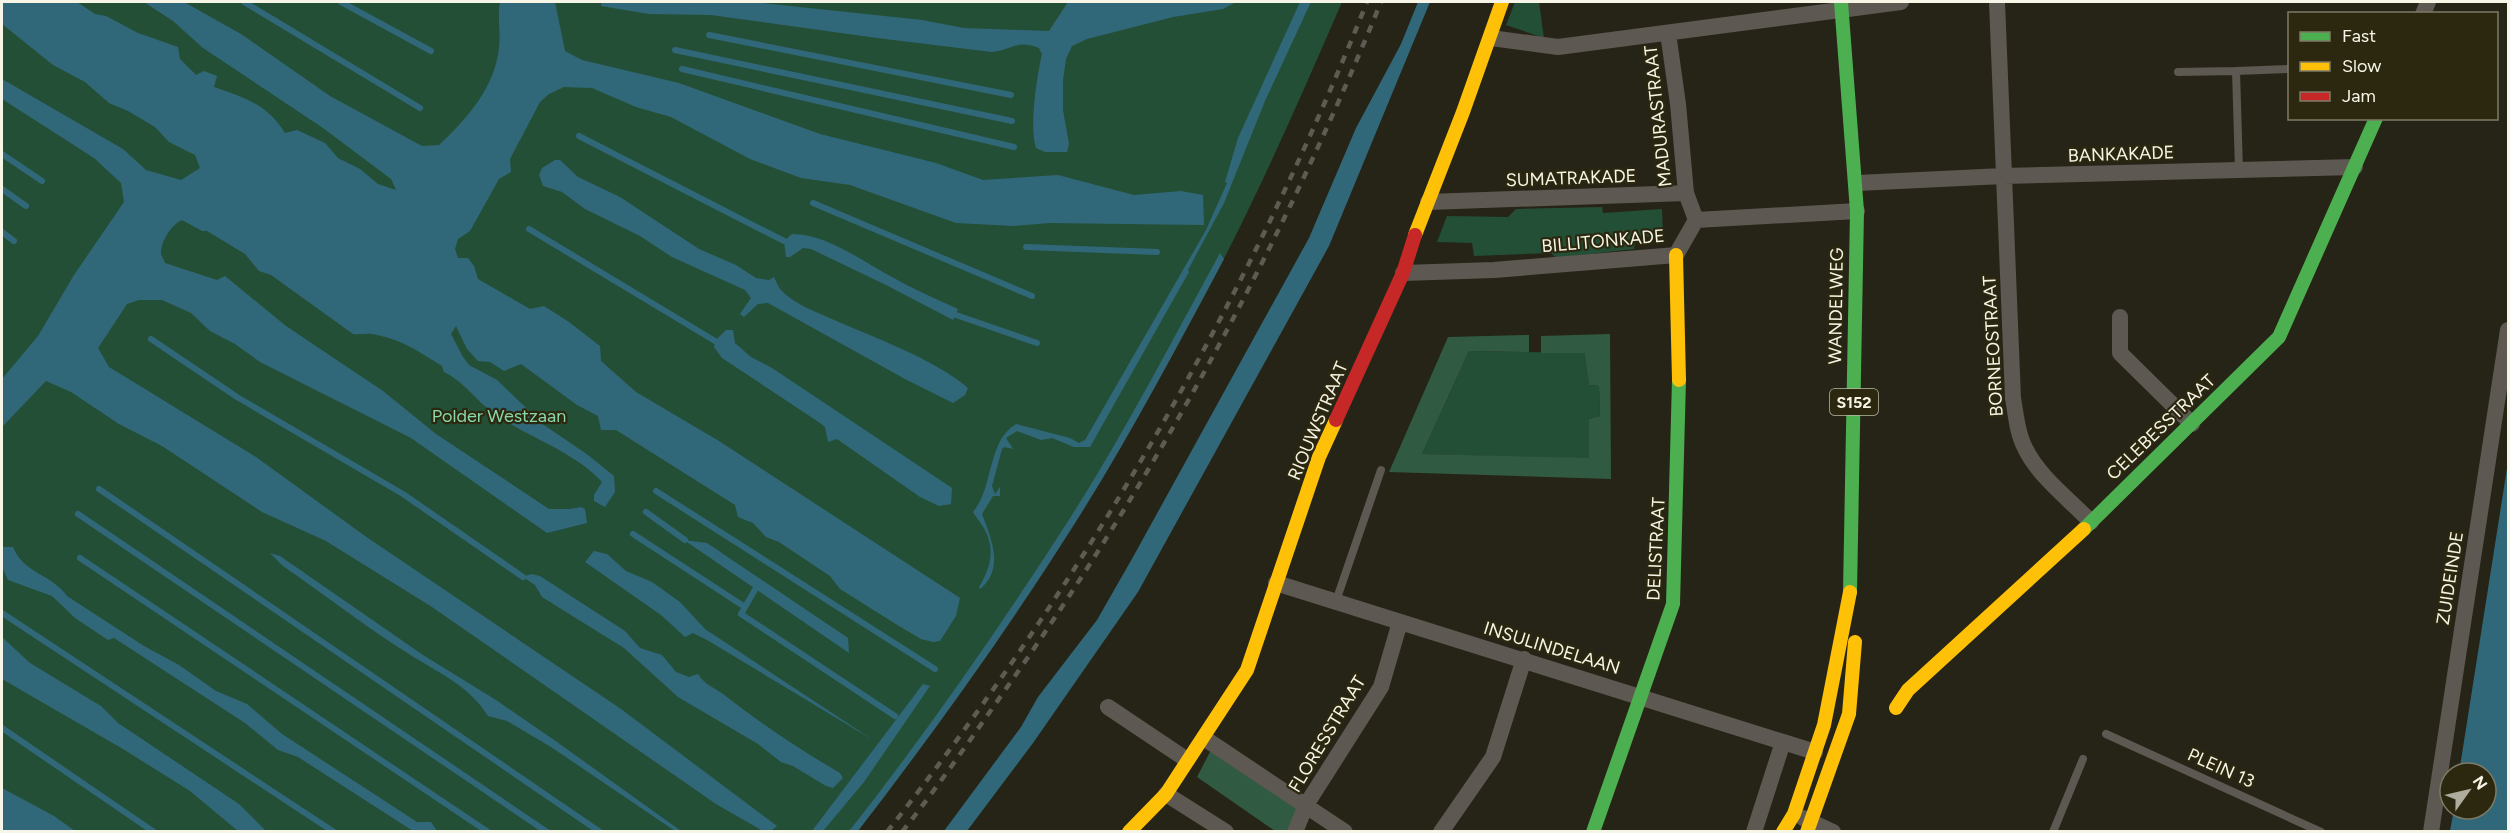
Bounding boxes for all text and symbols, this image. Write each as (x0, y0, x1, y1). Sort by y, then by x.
legend (2288, 12, 2498, 120)
text: Fast (2342, 25, 2376, 47)
street label: MADURASTRAAT (1640, 44, 1676, 188)
text: Slow (2342, 55, 2381, 77)
text: Jam (2342, 85, 2376, 107)
street label: BANKAKADE (2067, 141, 2175, 167)
street label: SUMATRAKADE (1505, 165, 1637, 191)
street label: BILLITONKADE (1541, 225, 1665, 257)
street label: WANDELWEG (1824, 247, 1848, 365)
street label: BORNEOSTRAAT (1978, 275, 2008, 417)
street label: RIOUWSTRAAT (1283, 359, 1353, 483)
street label: CELEBESSTRAAT (2102, 369, 2220, 484)
road number: S152 (1830, 389, 1878, 415)
park label: Polder Westzaan (432, 405, 566, 427)
street label: DELISTRAAT (1642, 497, 1670, 601)
street label: ZUIDEINDE (2432, 530, 2468, 626)
street label: INSULINDELAAN (1481, 617, 1623, 679)
street label: FLORESSTRAAT (1284, 672, 1370, 796)
street label: PLEIN 13 (2184, 744, 2258, 792)
north arrow (2438, 761, 2498, 821)
text: N (2469, 772, 2491, 793)

